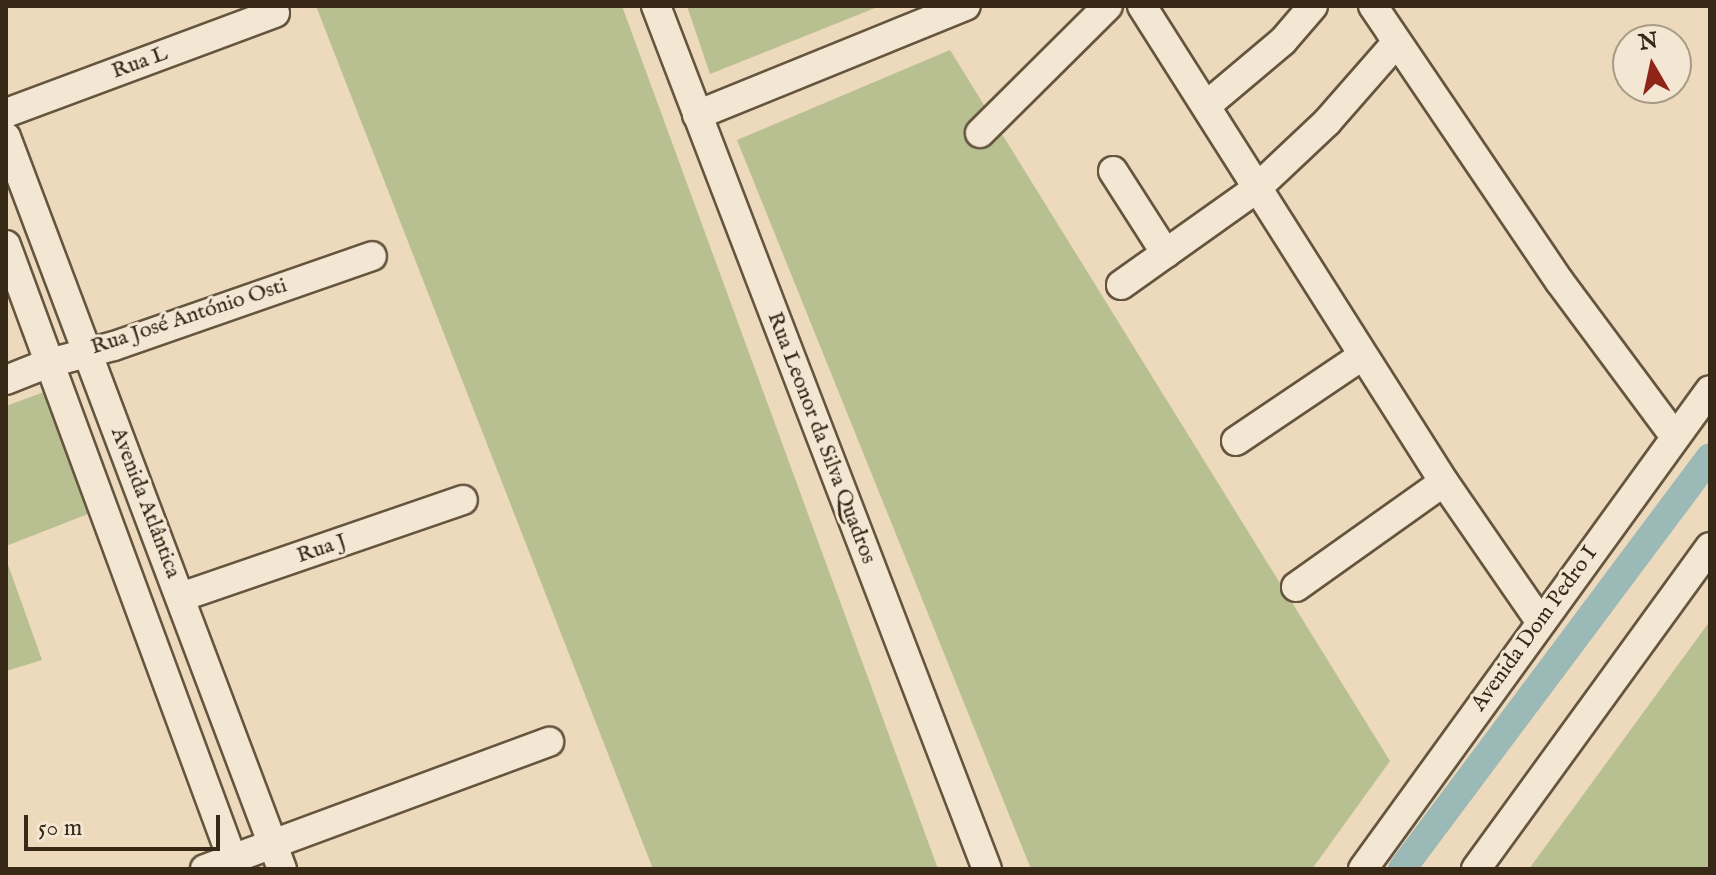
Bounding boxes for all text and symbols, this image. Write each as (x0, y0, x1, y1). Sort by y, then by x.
north arrow (1612, 24, 1692, 104)
text: N (1637, 27, 1660, 58)
street label: Rua L (108, 41, 172, 85)
street label: Rua José António Osti (88, 273, 290, 361)
street label: Rua Leonor da Silva Quadros (761, 308, 881, 568)
street label: Avenida Atlântica (104, 424, 186, 582)
street label: Rua J (293, 528, 351, 570)
street label: Avenida Dom Pedro I (1466, 541, 1604, 717)
scale bar (28, 799, 224, 849)
text: 50 m (38, 813, 82, 844)

